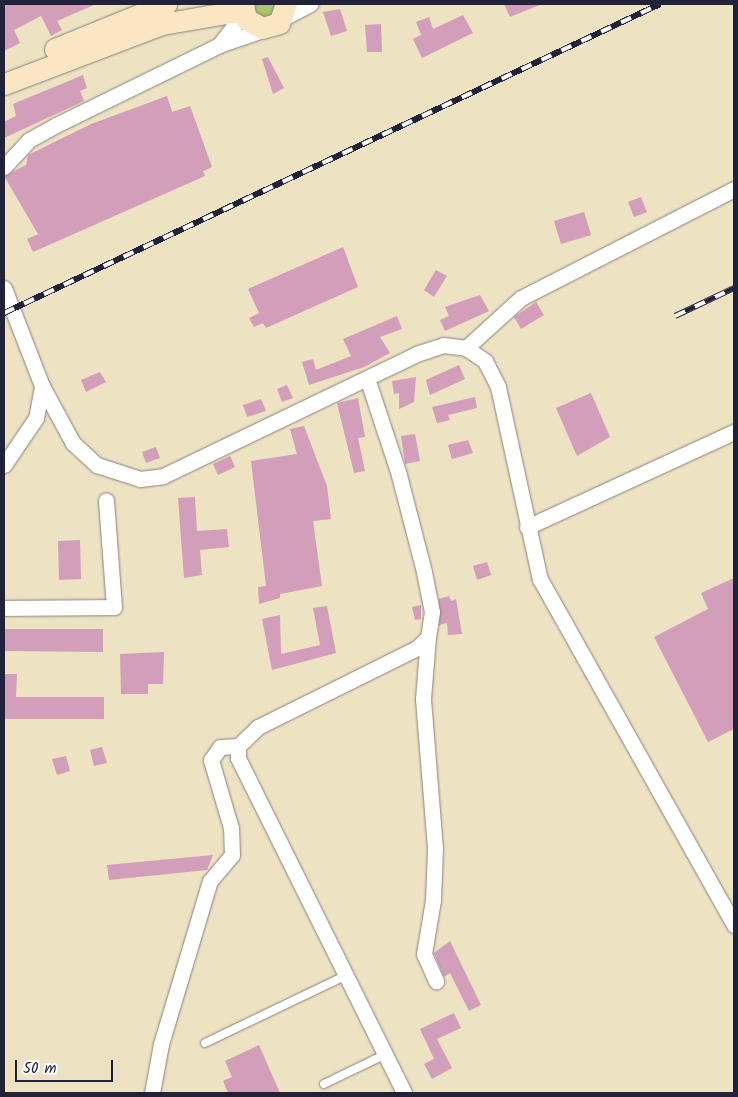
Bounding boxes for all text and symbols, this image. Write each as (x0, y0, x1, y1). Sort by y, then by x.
scale bar (18, 1050, 115, 1082)
text: 50 m (23, 1057, 57, 1081)

